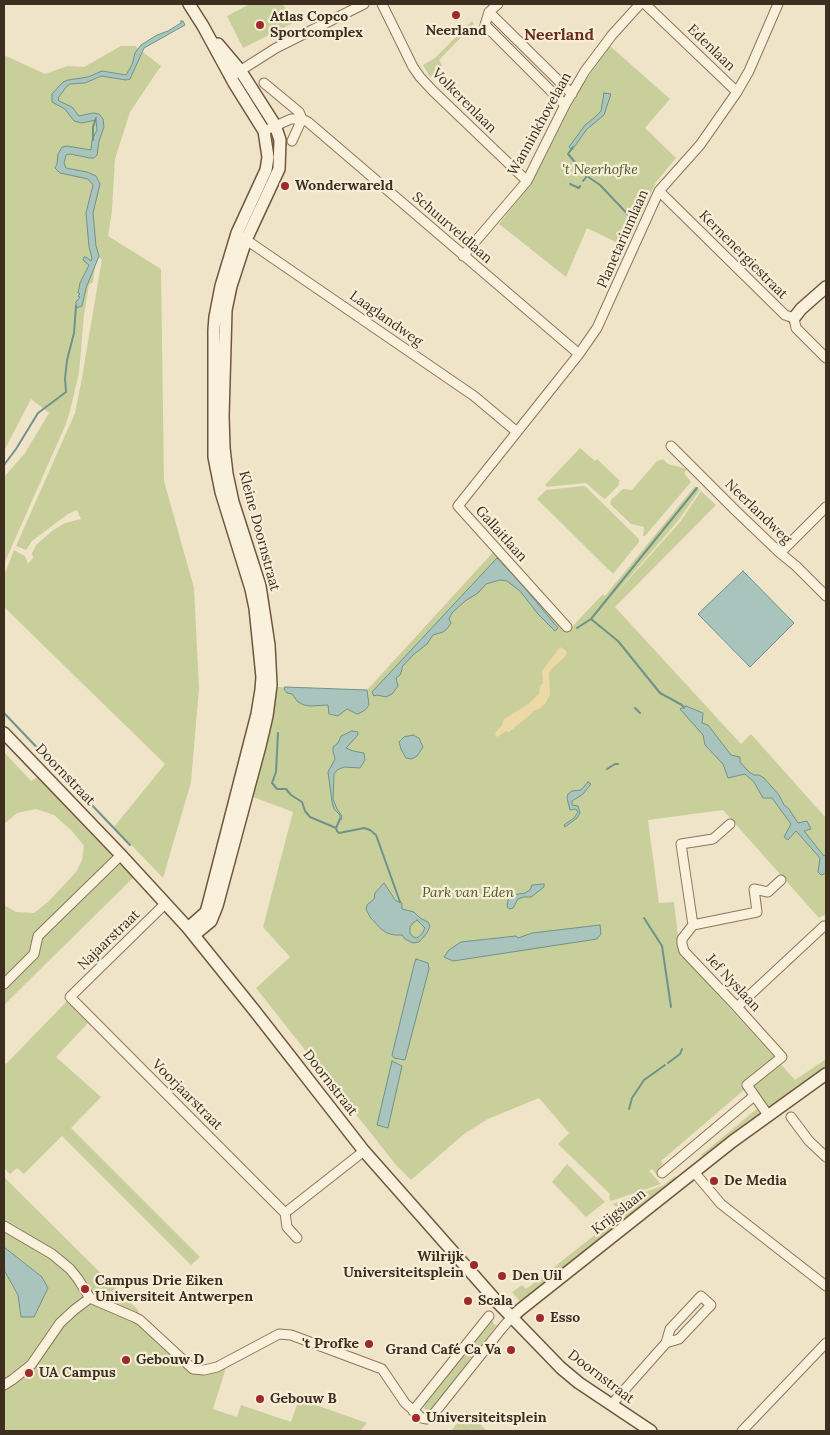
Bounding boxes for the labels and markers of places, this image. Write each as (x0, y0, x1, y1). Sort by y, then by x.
place label: Atlas Copco Sportcomplex (270, 9, 363, 41)
marker: Neerland (450, 9, 462, 21)
marker: Atlas Copco Sportcomplex (254, 19, 266, 31)
place label: Neerland (425, 23, 487, 39)
place label: Wonderwareld (295, 178, 393, 194)
marker: Wonderwareld (279, 180, 291, 192)
place label: De Media (724, 1173, 787, 1189)
marker: De Media (708, 1175, 720, 1187)
place label: Wilrijk Universiteitsplein (343, 1249, 464, 1282)
marker: Wilrijk Universiteitsplein (468, 1259, 480, 1271)
place label: Den Uil (512, 1268, 562, 1284)
marker: Den Uil (496, 1270, 508, 1282)
place label: Campus Drie Eiken Universiteit Antwerpen (95, 1273, 253, 1305)
marker: Campus Drie Eiken Universiteit Antwerpen (79, 1283, 91, 1295)
place label: Scala (478, 1293, 513, 1309)
marker: Scala (462, 1295, 474, 1307)
place label: Esso (550, 1310, 580, 1326)
marker: Esso (534, 1312, 546, 1324)
place label: 't Profke (302, 1336, 359, 1352)
marker: 't Profke (363, 1338, 375, 1350)
place label: Grand Café Ca Va (386, 1342, 501, 1358)
marker: Grand Café Ca Va (505, 1344, 517, 1356)
place label: Gebouw D (136, 1352, 204, 1368)
marker: Gebouw D (120, 1354, 132, 1366)
place label: UA Campus (39, 1365, 116, 1381)
marker: UA Campus (23, 1367, 35, 1379)
place label: Gebouw B (270, 1391, 337, 1407)
marker: Gebouw B (254, 1393, 266, 1405)
place label: Universiteitsplein (426, 1410, 547, 1426)
marker: Universiteitsplein (410, 1412, 422, 1424)

